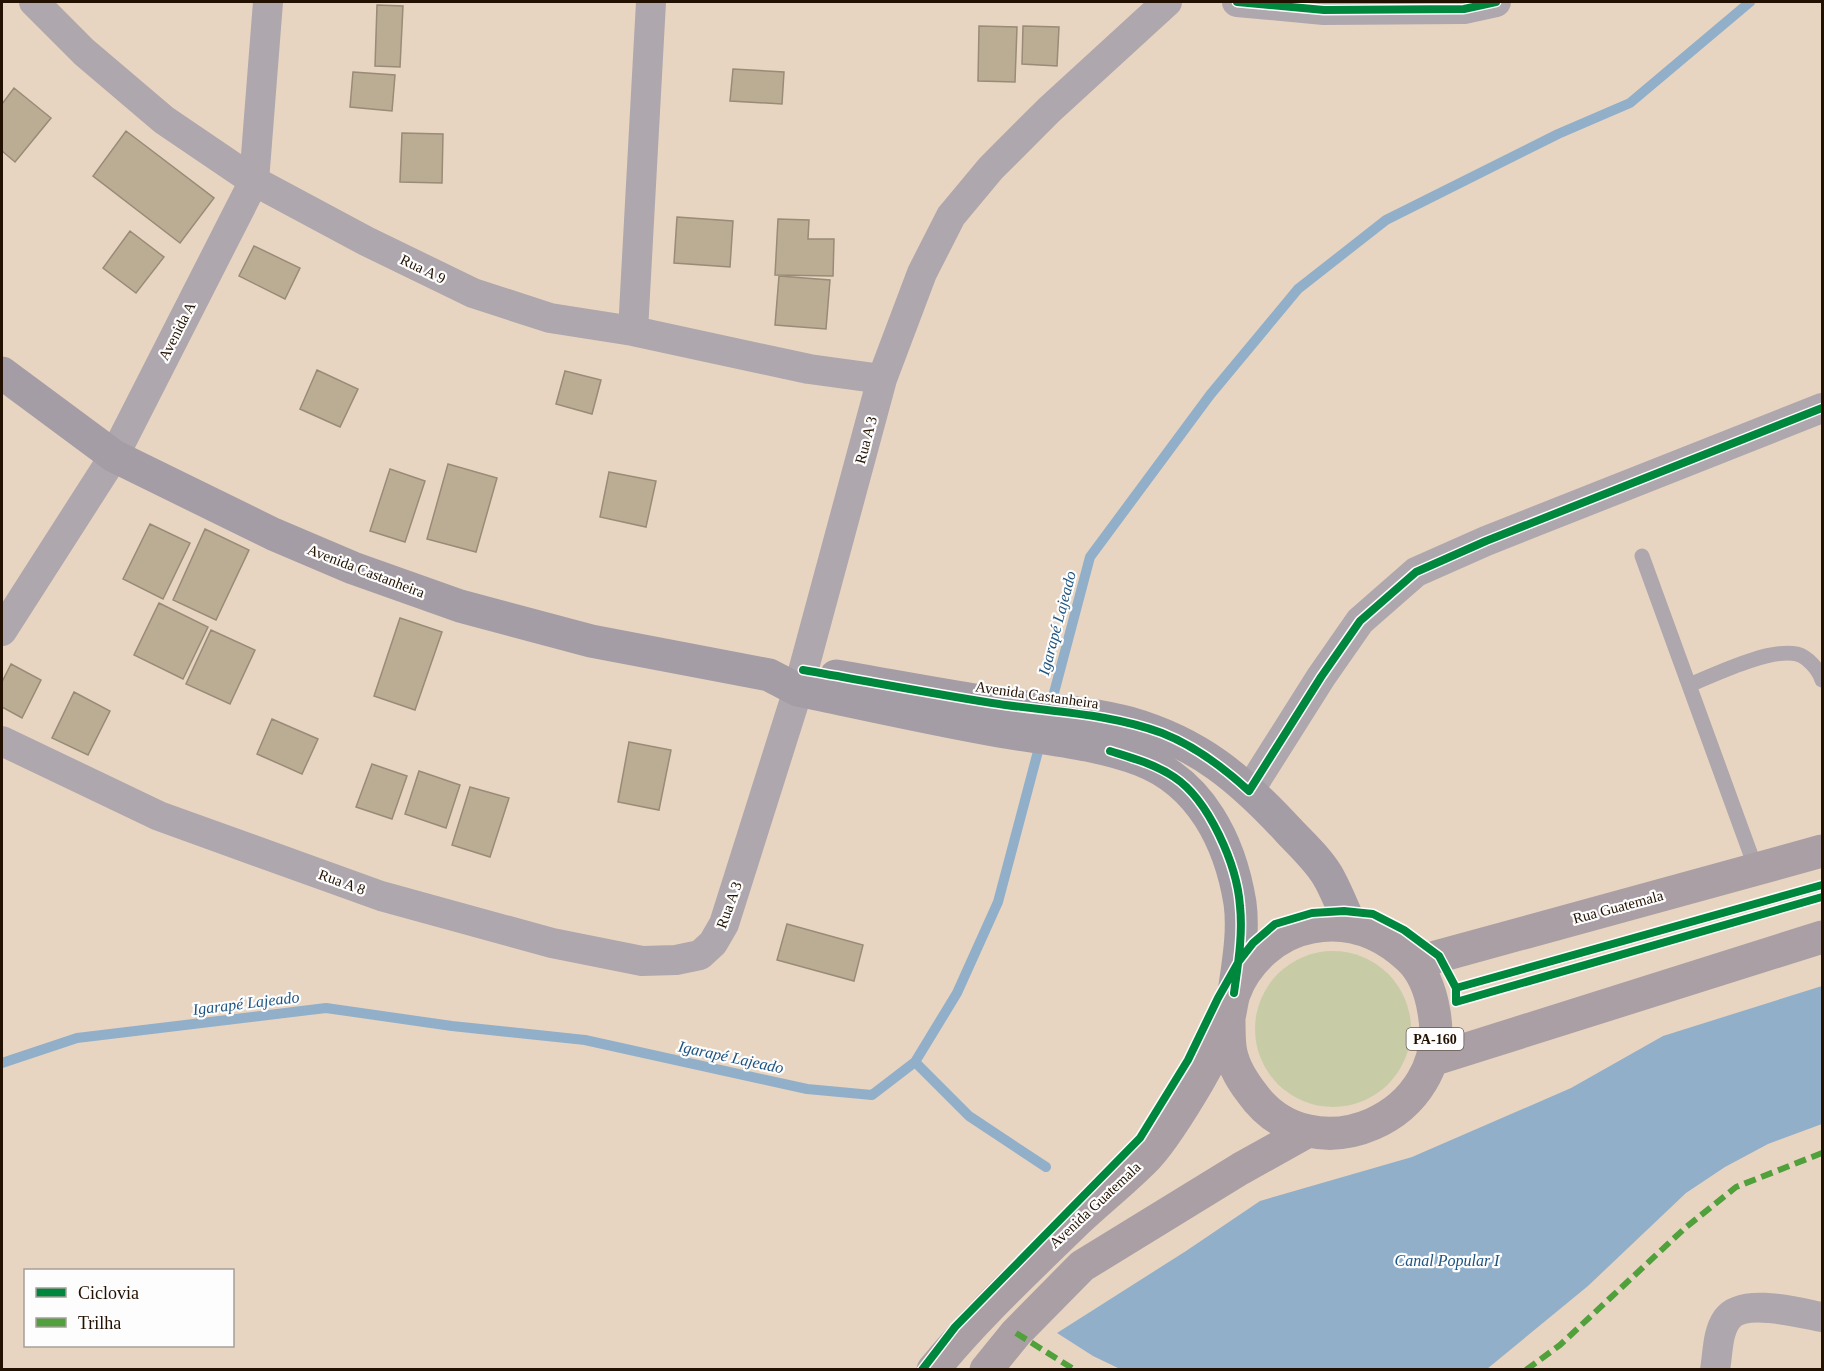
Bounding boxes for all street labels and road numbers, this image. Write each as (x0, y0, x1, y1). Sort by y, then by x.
street label: Rua A 9 (398, 251, 448, 287)
street label: Avenida A (155, 299, 199, 363)
street label: Rua A 3 (852, 415, 880, 465)
street label: Avenida Castanheira (305, 541, 427, 601)
street label: Avenida Castanheira (974, 678, 1100, 712)
street label: Rua A 8 (317, 866, 367, 898)
street label: Rua A 3 (713, 880, 745, 930)
street label: Rua Guatemala (1571, 887, 1665, 927)
road number: PA-160 (1406, 1028, 1464, 1050)
street label: Avenida Guatemala (1046, 1159, 1144, 1251)

